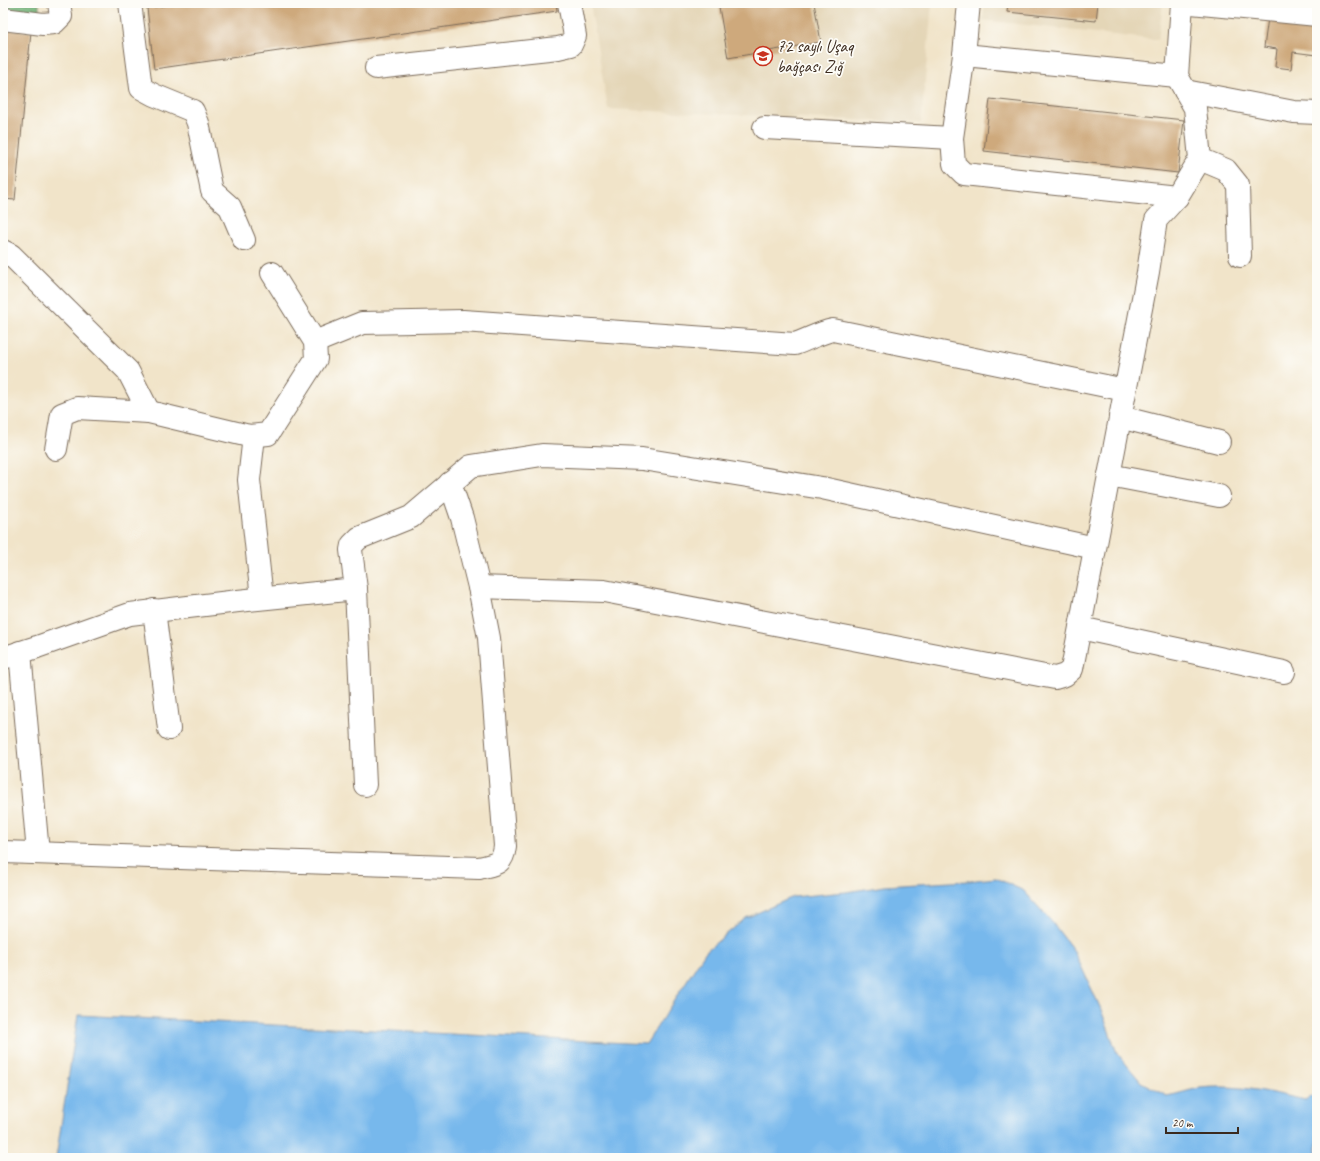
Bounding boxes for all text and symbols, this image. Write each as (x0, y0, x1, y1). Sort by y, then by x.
place label: 72 saylı Uşaq bağçası Zığ (777, 36, 855, 77)
school or university icon: 72 saylı Uşaq bağçası Zığ (752, 45, 774, 67)
scale bar (1166, 1109, 1238, 1135)
text: 20 m (1172, 1115, 1194, 1131)

